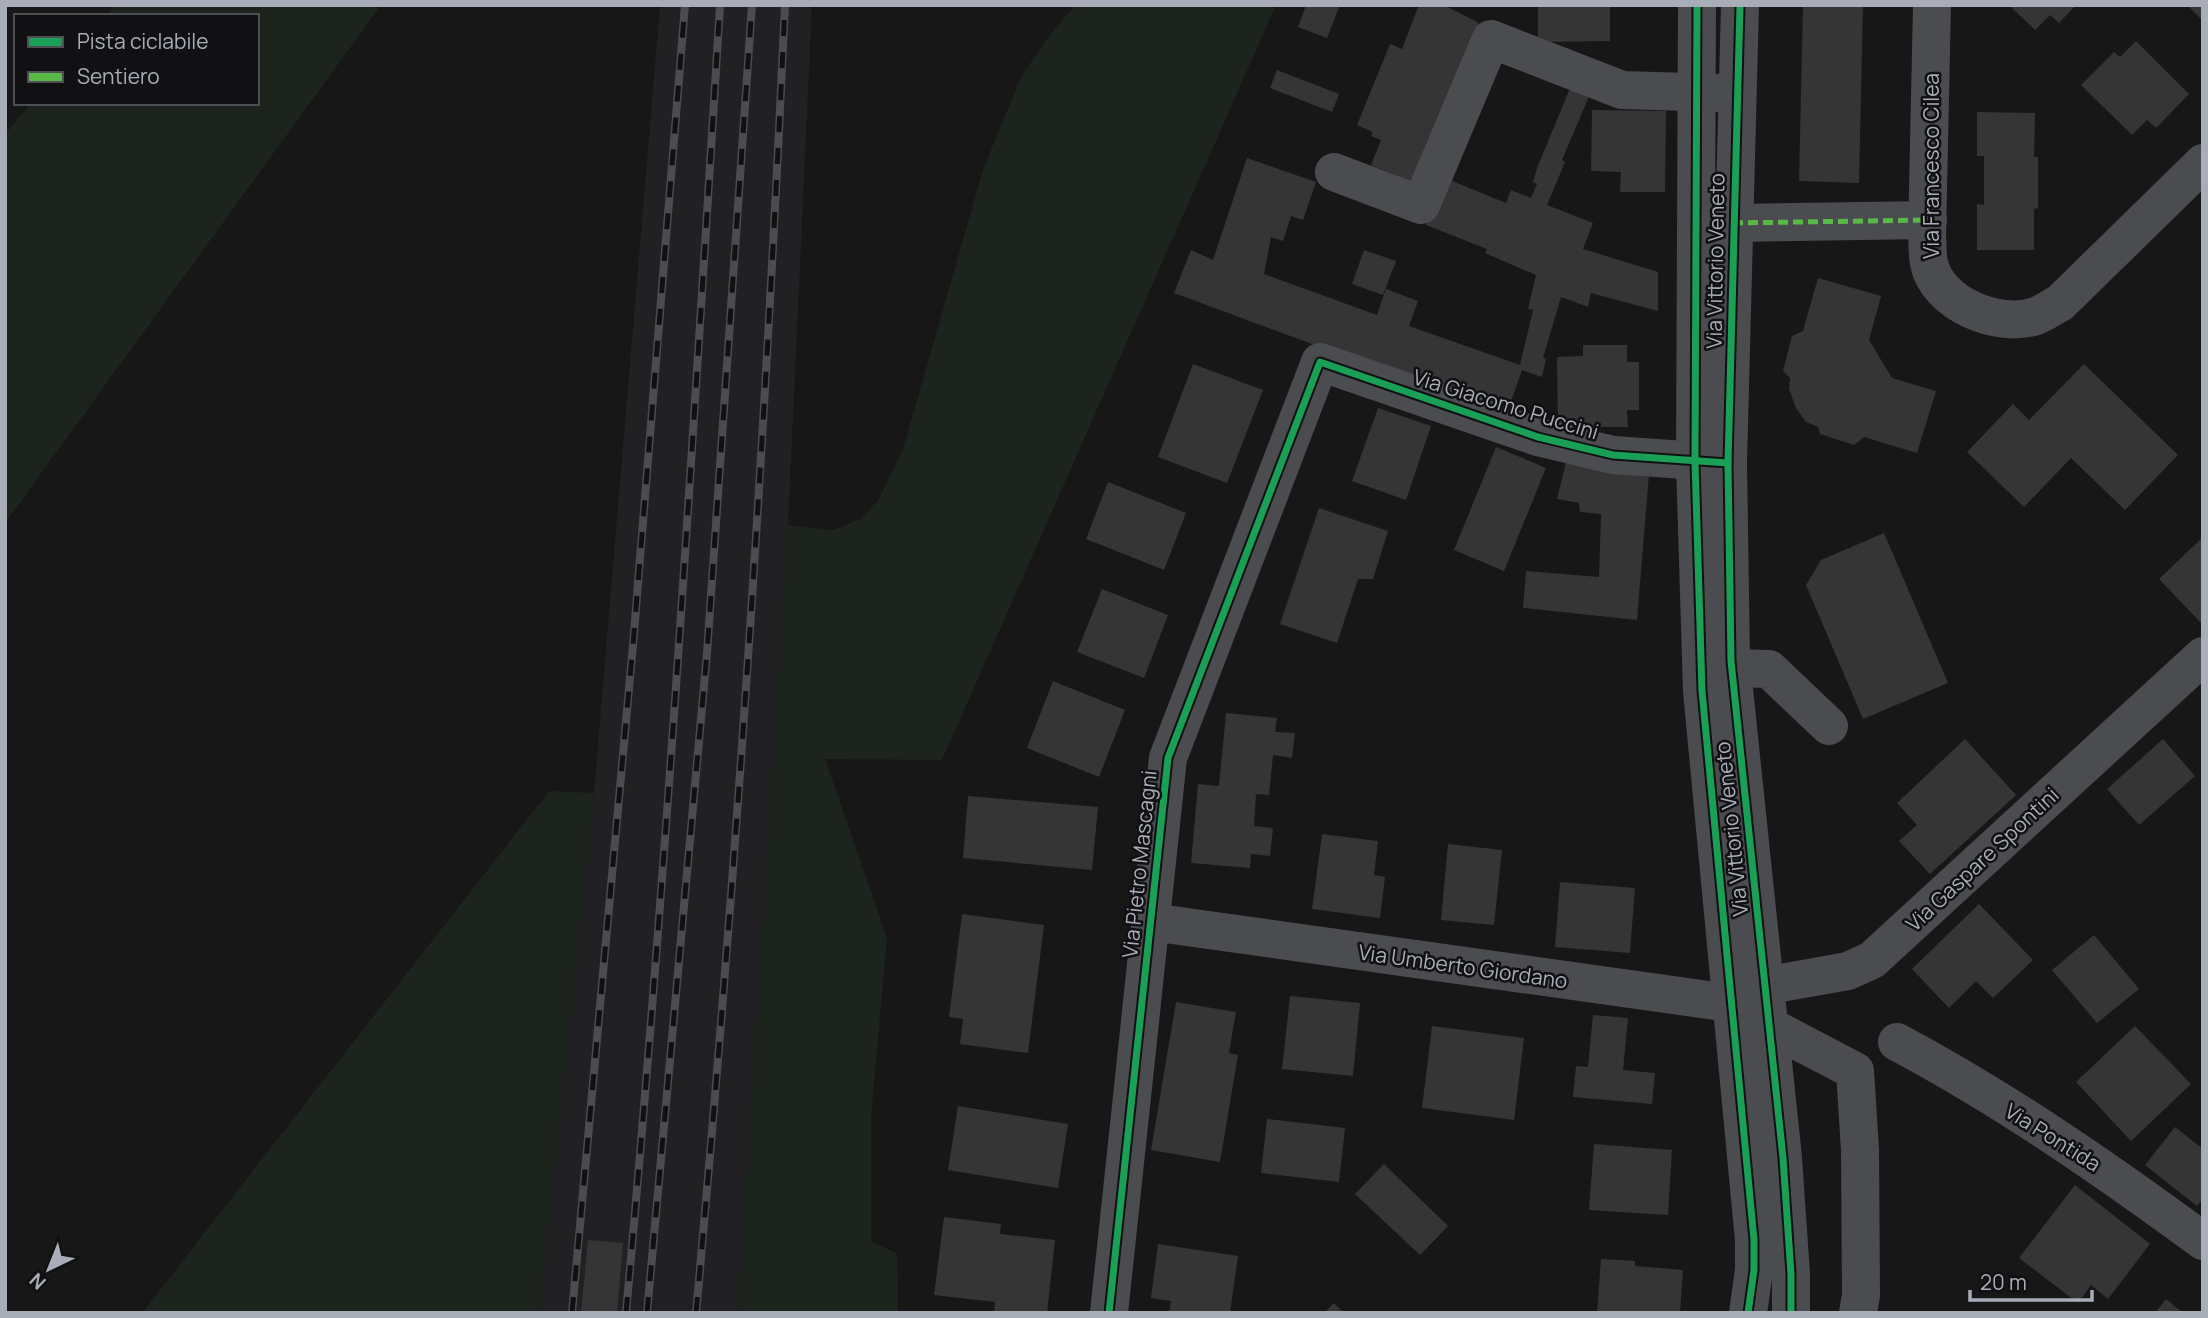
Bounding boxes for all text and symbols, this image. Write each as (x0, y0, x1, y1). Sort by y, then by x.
legend (14, 14, 259, 105)
text: Pista ciclabile (77, 27, 209, 55)
text: Sentiero (77, 62, 160, 90)
street label: Via Francesco Cilea (1917, 73, 1945, 259)
street label: Via Vittorio Veneto (1699, 173, 1731, 349)
street label: Via Giacomo Puccini (1410, 362, 1602, 446)
street label: Via Vittorio Veneto (1708, 740, 1754, 918)
street label: Via Pietro Mascagni (1115, 769, 1163, 959)
street label: Via Gaspare Spontini (1900, 781, 2064, 937)
street label: Via Umberto Giordano (1357, 937, 1569, 995)
street label: Via Pontida (2000, 1097, 2106, 1177)
north arrow (14, 1234, 84, 1304)
scale bar (1970, 1258, 2092, 1302)
text: N (24, 1267, 51, 1296)
text: 20 m (1980, 1268, 2027, 1296)

